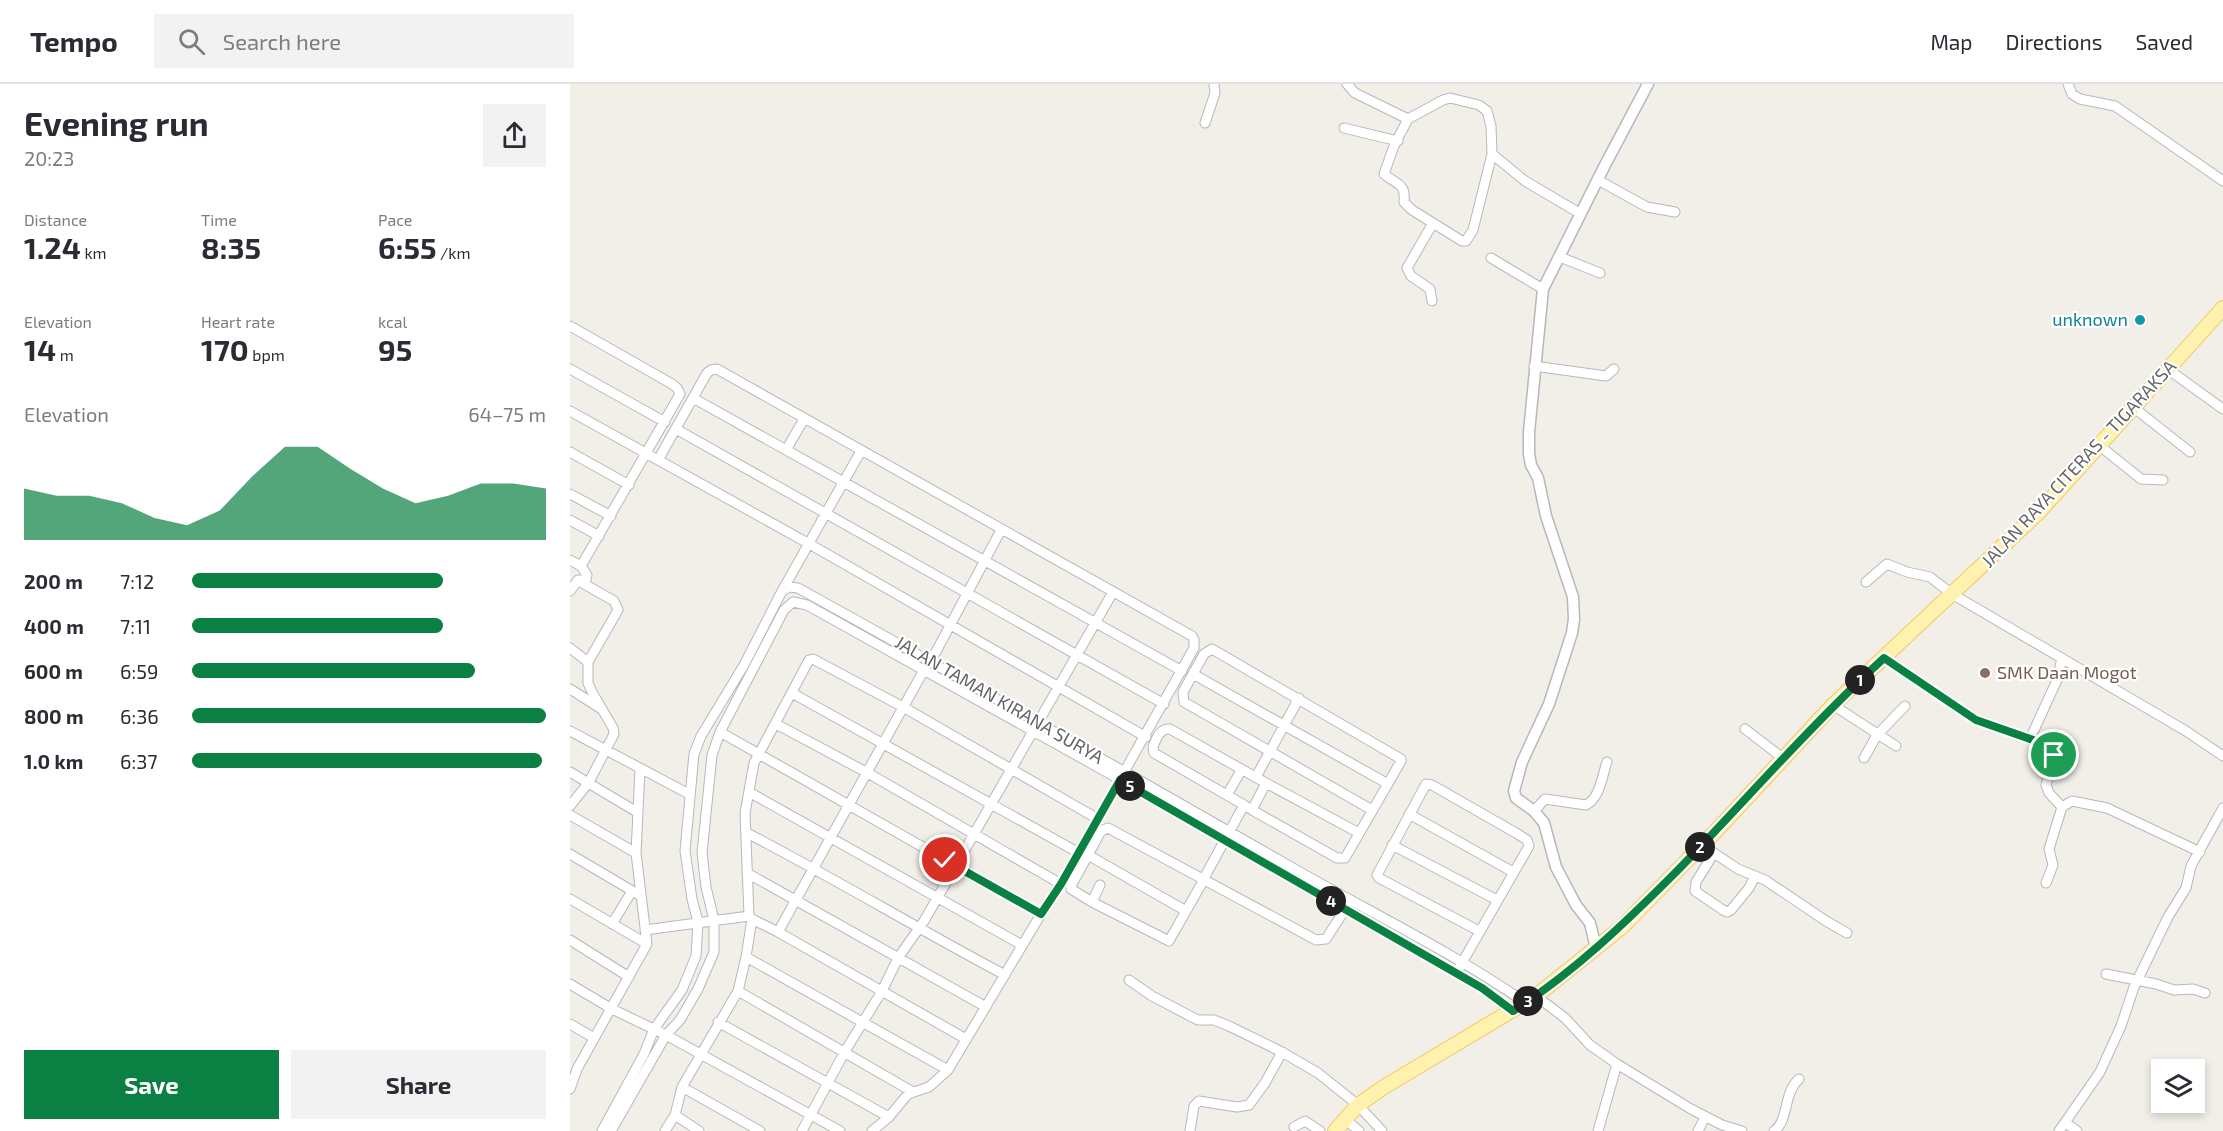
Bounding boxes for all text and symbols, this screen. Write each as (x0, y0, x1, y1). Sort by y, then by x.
search box (154, 14, 574, 68)
text: Tempo (30, 24, 118, 58)
icon: search (175, 25, 208, 58)
text: Search here (223, 28, 341, 54)
text: Map (1930, 29, 1973, 54)
text: Directions (2006, 29, 2102, 54)
text: Saved (2135, 29, 2193, 54)
text: Evening run (24, 103, 209, 143)
button: share (483, 104, 546, 167)
text: 20:23 (24, 146, 74, 170)
text: Distance (24, 210, 87, 229)
text: Time (201, 210, 237, 229)
text: Pace (378, 210, 412, 229)
text: 1.24 (24, 229, 81, 265)
text: 8:35 (201, 229, 261, 265)
text: 6:55 (378, 229, 437, 265)
text: km (81, 243, 107, 262)
text: /km (437, 243, 471, 262)
place label: unknown (2052, 308, 2128, 330)
text: Elevation (24, 312, 92, 331)
text: Heart rate (201, 312, 275, 331)
text: kcal (378, 312, 407, 331)
marker: unknown (2133, 313, 2147, 327)
text: 14 (24, 331, 56, 367)
text: 170 (201, 331, 249, 367)
text: 95 (378, 331, 412, 367)
text: m (56, 345, 74, 364)
text: bpm (249, 345, 285, 364)
street label: JALAN RAYA CITERAS - TIGARAKSA (1976, 355, 2181, 572)
text: Elevation (24, 402, 109, 426)
text: 64–75 m (468, 402, 546, 426)
text: 200 m (24, 569, 83, 593)
text: 7:12 (120, 569, 154, 593)
text: 400 m (24, 614, 84, 638)
text: 7:11 (120, 614, 151, 638)
street label: JALAN TAMAN KIRANA SURYA (891, 630, 1108, 768)
text: 600 m (24, 659, 83, 683)
text: 6:59 (120, 659, 158, 683)
place label: SMK Daan Mogot (1997, 661, 2137, 683)
pin: 1 (1845, 665, 1875, 695)
marker: SMK Daan Mogot (1978, 666, 1992, 680)
text: 1 (1857, 670, 1863, 689)
text: 800 m (24, 704, 84, 728)
text: 6:36 (120, 704, 159, 728)
pin (2028, 729, 2079, 780)
icon: arrive (2037, 738, 2070, 771)
text: 1.0 km (24, 749, 83, 773)
text: 6:37 (120, 749, 158, 773)
pin: 5 (1115, 771, 1145, 801)
text: 5 (1126, 776, 1134, 795)
pin: 2 (1685, 832, 1715, 862)
pin (919, 834, 970, 885)
text: 2 (1695, 837, 1705, 856)
icon: check (928, 843, 961, 876)
pin: 4 (1316, 886, 1346, 916)
text: 4 (1326, 891, 1336, 910)
pin: 3 (1513, 986, 1543, 1016)
text: 3 (1523, 991, 1533, 1010)
button: Save (24, 1050, 279, 1119)
button: Share (291, 1050, 546, 1119)
map controls (2151, 1059, 2205, 1113)
button: layers (2151, 1059, 2205, 1113)

